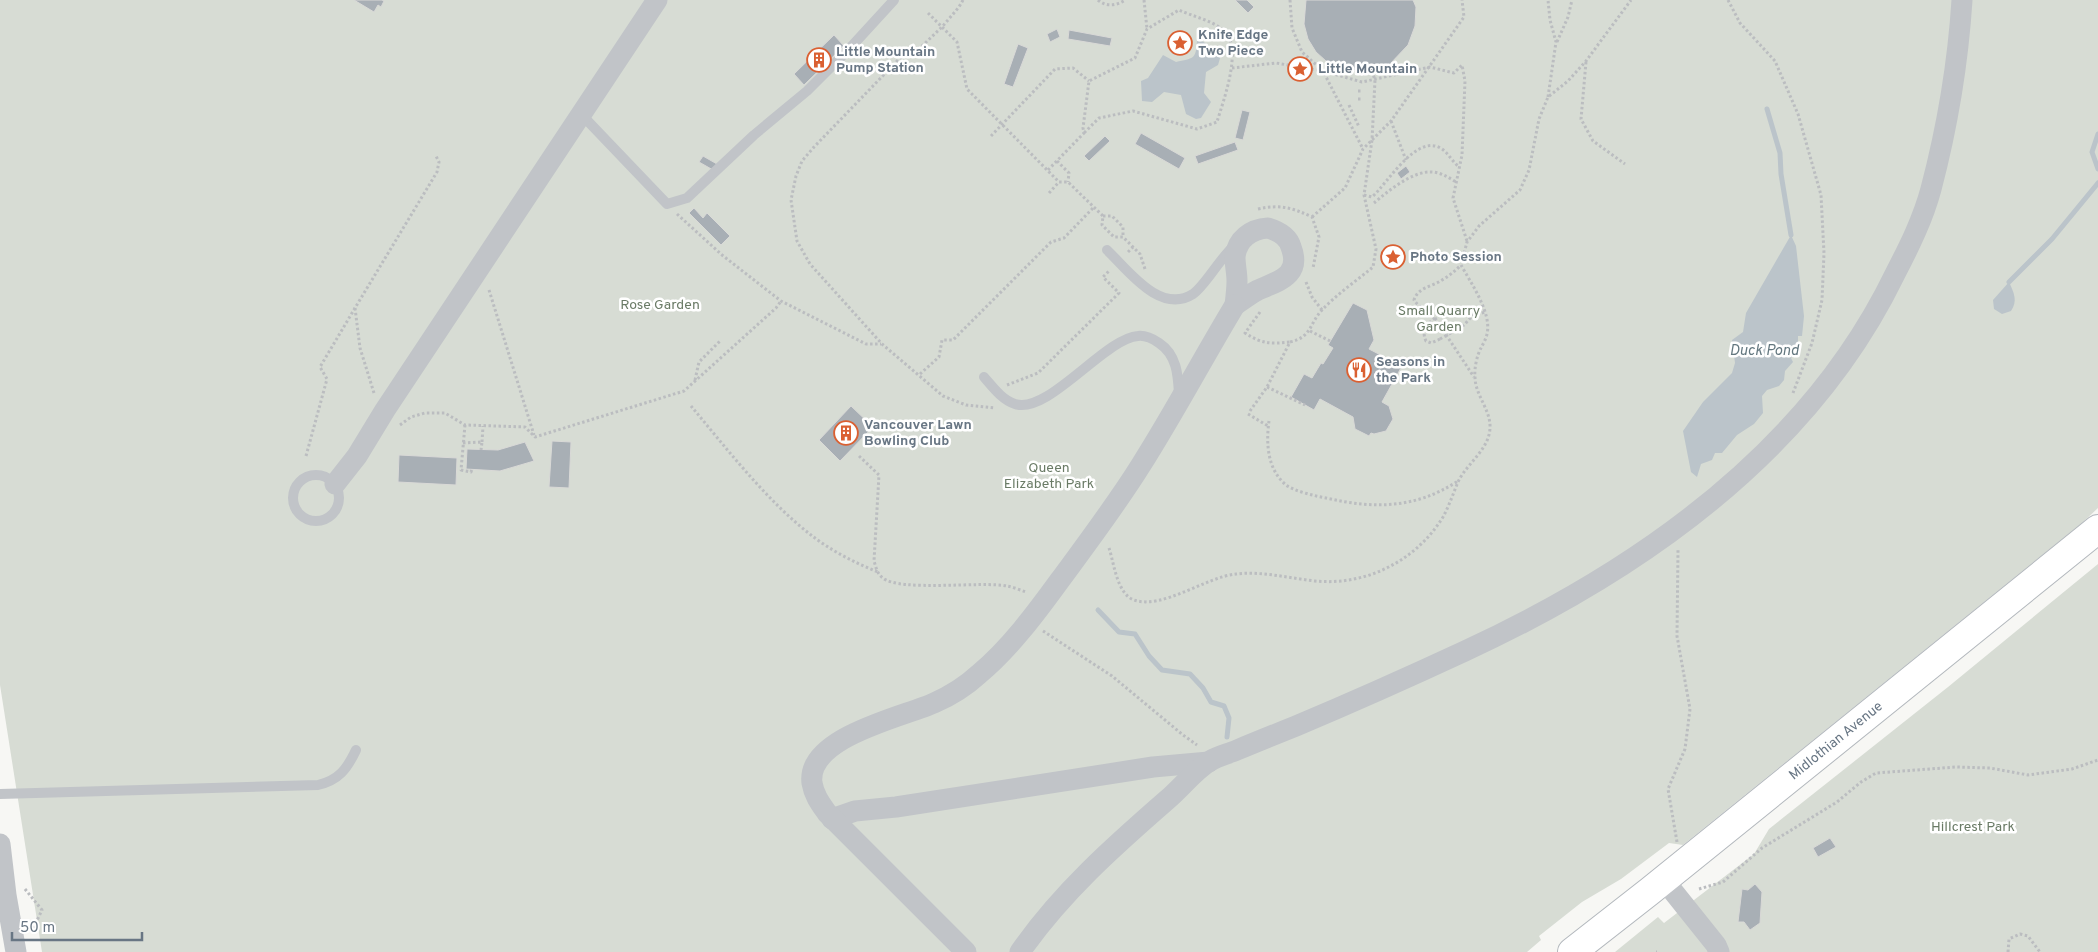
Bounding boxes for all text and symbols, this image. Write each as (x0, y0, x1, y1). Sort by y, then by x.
place label: Knife Edge Two Piece (1198, 27, 1269, 60)
place icon: Knife Edge Two Piece (1167, 30, 1193, 56)
place label: Little Mountain Pump Station (836, 44, 935, 77)
building icon: Little Mountain Pump Station (806, 47, 832, 73)
place icon: Little Mountain (1287, 56, 1313, 82)
place label: Little Mountain (1318, 61, 1417, 78)
place icon: Photo Session (1380, 244, 1406, 270)
place label: Photo Session (1410, 249, 1502, 266)
park label: Rose Garden (620, 297, 700, 314)
park label: Small Quarry Garden (1398, 303, 1480, 336)
water label: Duck Pond (1729, 342, 1799, 361)
place label: Seasons in the Park (1376, 354, 1445, 387)
restaurant icon: Seasons in the Park (1346, 357, 1372, 383)
place label: Vancouver Lawn Bowling Club (864, 417, 972, 450)
building icon: Vancouver Lawn Bowling Club (833, 420, 859, 446)
park label: Queen Elizabeth Park (1004, 460, 1094, 493)
street label: Midlothian Avenue (1786, 698, 1886, 784)
park label: Hillcrest Park (1931, 819, 2015, 836)
scale bar (12, 910, 142, 942)
text: 50 m (20, 919, 55, 938)

